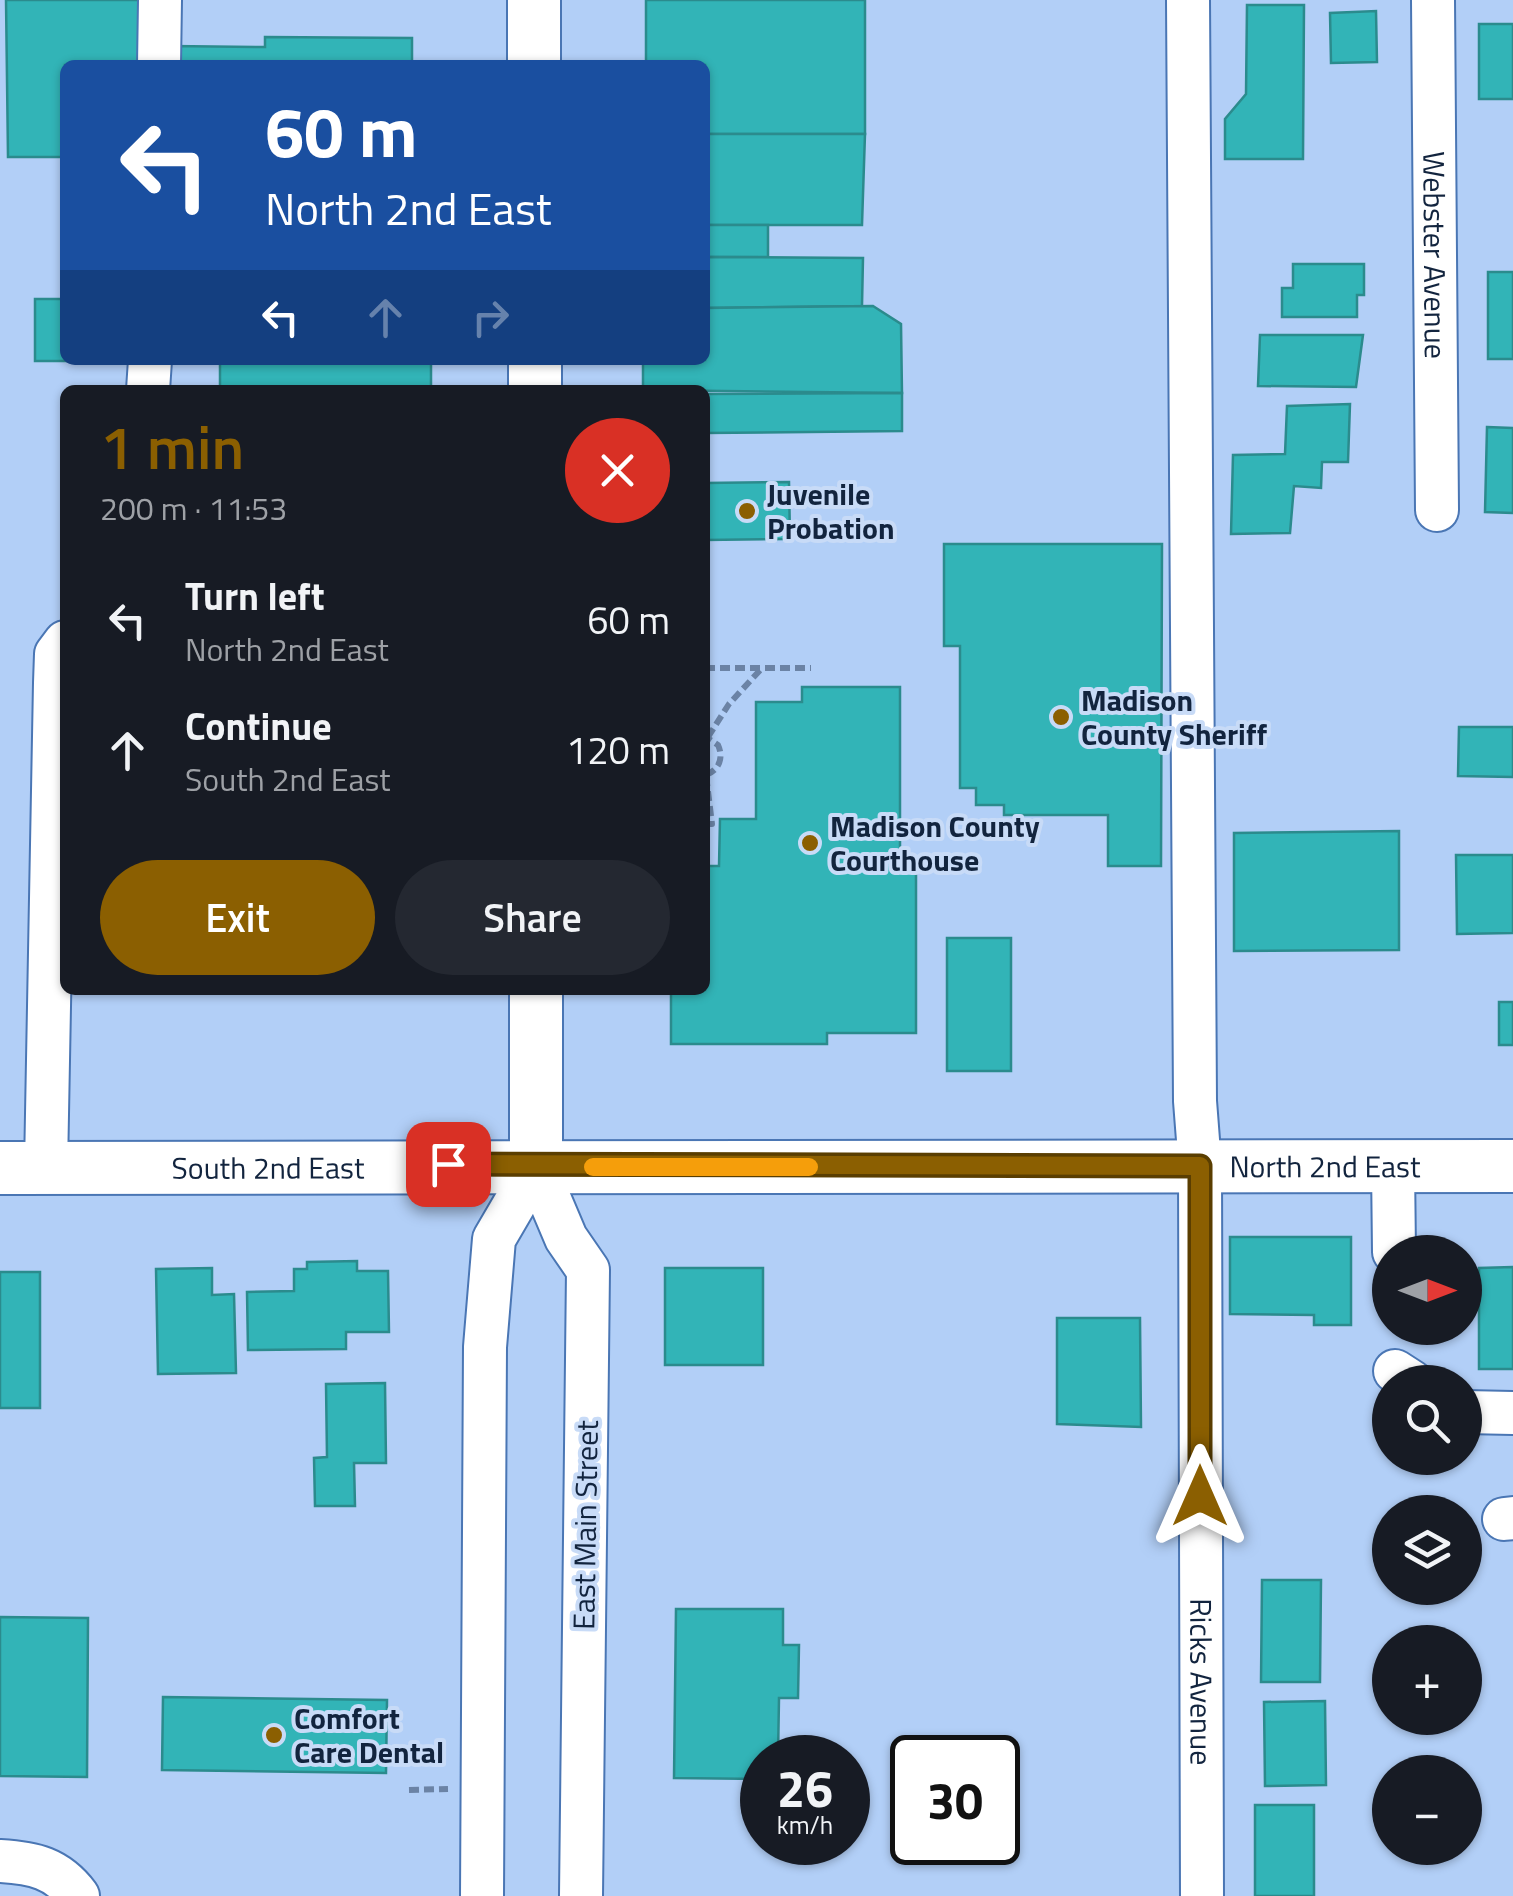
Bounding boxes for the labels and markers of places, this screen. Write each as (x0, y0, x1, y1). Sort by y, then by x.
place label: Juvenile Probation (767, 471, 895, 551)
marker: Juvenile Probation (736, 500, 758, 522)
place label: Madison County Sheriff (1081, 677, 1268, 757)
marker: Madison County Sheriff (1050, 706, 1072, 728)
place label: Madison County Courthouse (830, 803, 1040, 883)
marker: Madison County Courthouse (799, 832, 821, 854)
pin (406, 1122, 491, 1207)
place label: Comfort Care Dental (294, 1695, 444, 1775)
marker: Comfort Care Dental (263, 1724, 285, 1746)

